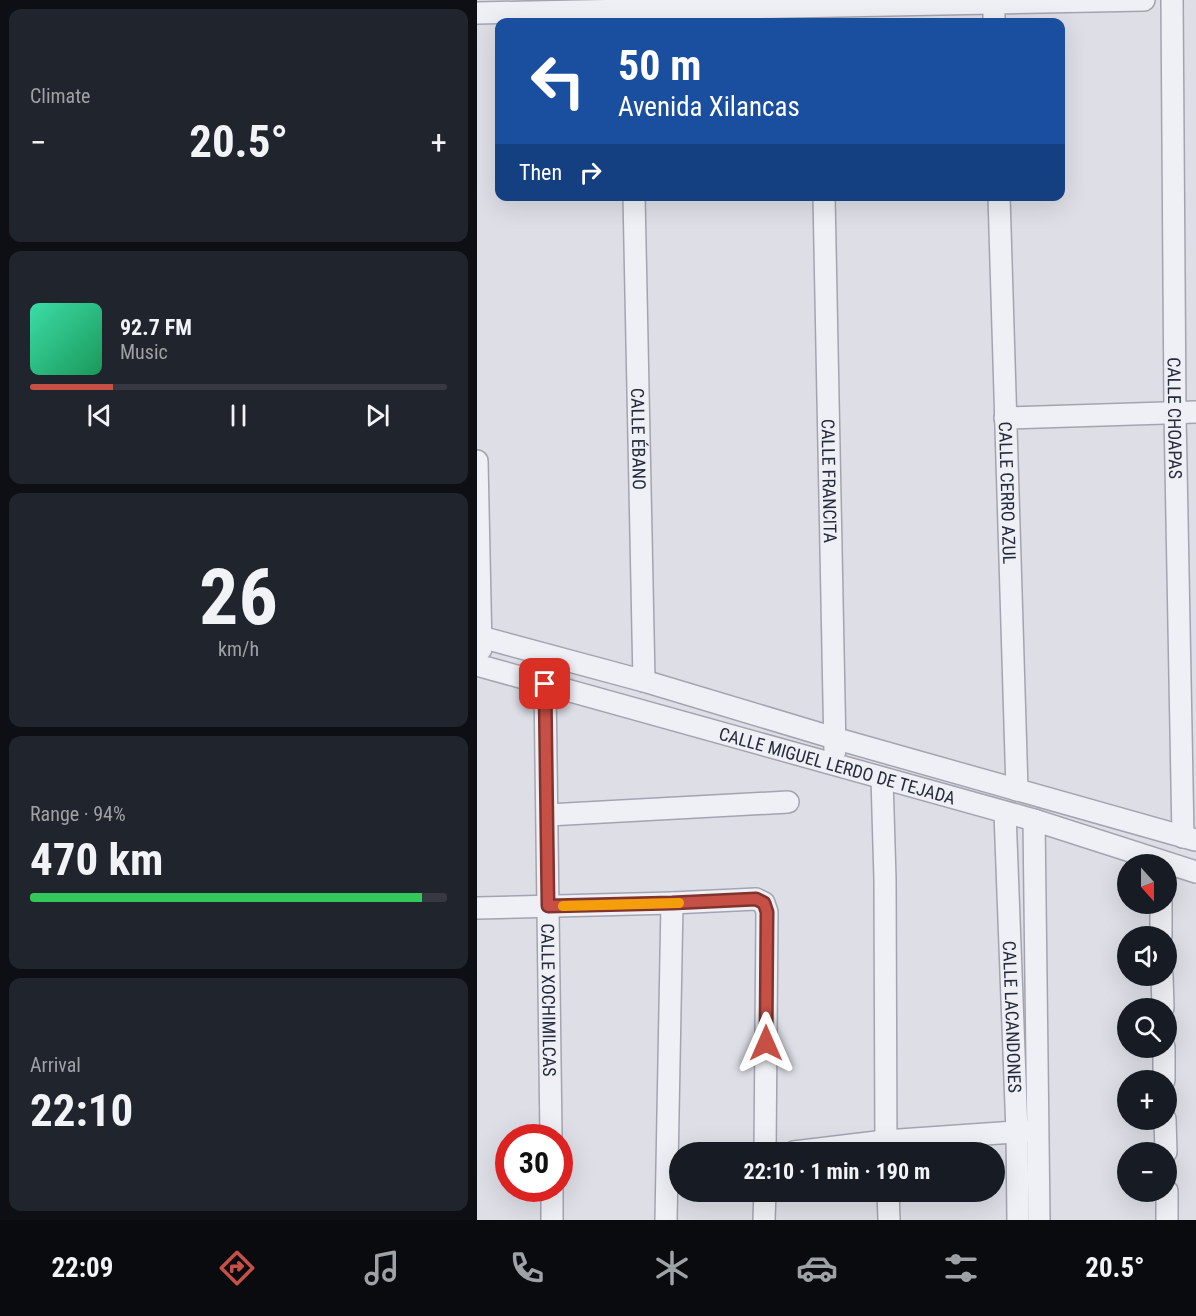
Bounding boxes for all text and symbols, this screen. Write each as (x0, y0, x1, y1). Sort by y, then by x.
text: 50 m (618, 41, 701, 90)
icon: left (519, 42, 597, 120)
text: Climate (30, 84, 90, 108)
text: Avenida Xilancas (618, 91, 800, 123)
text: 20.5° (189, 115, 288, 168)
text: − (30, 123, 47, 162)
text: + (431, 123, 447, 162)
icon: right (574, 156, 607, 189)
text: Then (519, 160, 562, 185)
text: 92.7 FM (120, 315, 192, 340)
text: Music (120, 340, 168, 364)
street label: CALLE CHOAPAS (1164, 357, 1187, 479)
street label: CALLE ÉBANO (627, 388, 651, 490)
icon: previous (83, 399, 116, 432)
icon: pause (222, 399, 255, 432)
icon: next (361, 399, 394, 432)
street label: CALLE FRANCITA (818, 419, 841, 544)
street label: CALLE CERRO AZUL (995, 421, 1021, 565)
text: 26 (199, 552, 278, 643)
text: km/h (218, 637, 259, 661)
pin (519, 658, 570, 709)
icon: arrive (528, 667, 561, 700)
street label: CALLE MIGUEL LERDO DE TEJADA (717, 722, 958, 808)
text: Range · 94% (30, 802, 126, 826)
text: 470 km (30, 833, 163, 886)
north arrow (1117, 854, 1177, 914)
map controls (1117, 854, 1177, 1202)
street label: CALLE XOCHIMILCAS (538, 923, 561, 1077)
button: sound (1117, 926, 1177, 986)
street label: CALLE LACANDONES (999, 940, 1026, 1093)
button: search (1117, 998, 1177, 1058)
position arrow (734, 1011, 798, 1075)
text: Arrival (30, 1053, 81, 1077)
button: + (1117, 1070, 1177, 1130)
text: 22:10 (30, 1084, 133, 1137)
speed limit sign: 30 (495, 1124, 573, 1202)
button: − (1117, 1142, 1177, 1202)
text: 22:10 · 1 min · 190 m (744, 1159, 930, 1184)
icon: directions (216, 1247, 258, 1289)
icon: music (361, 1247, 403, 1289)
icon: phone (506, 1247, 548, 1289)
icon: climate (651, 1247, 693, 1289)
icon: car (796, 1247, 838, 1289)
icon: filters (940, 1247, 982, 1289)
text: 22:09 (51, 1252, 113, 1284)
text: 20.5° (1085, 1252, 1145, 1284)

